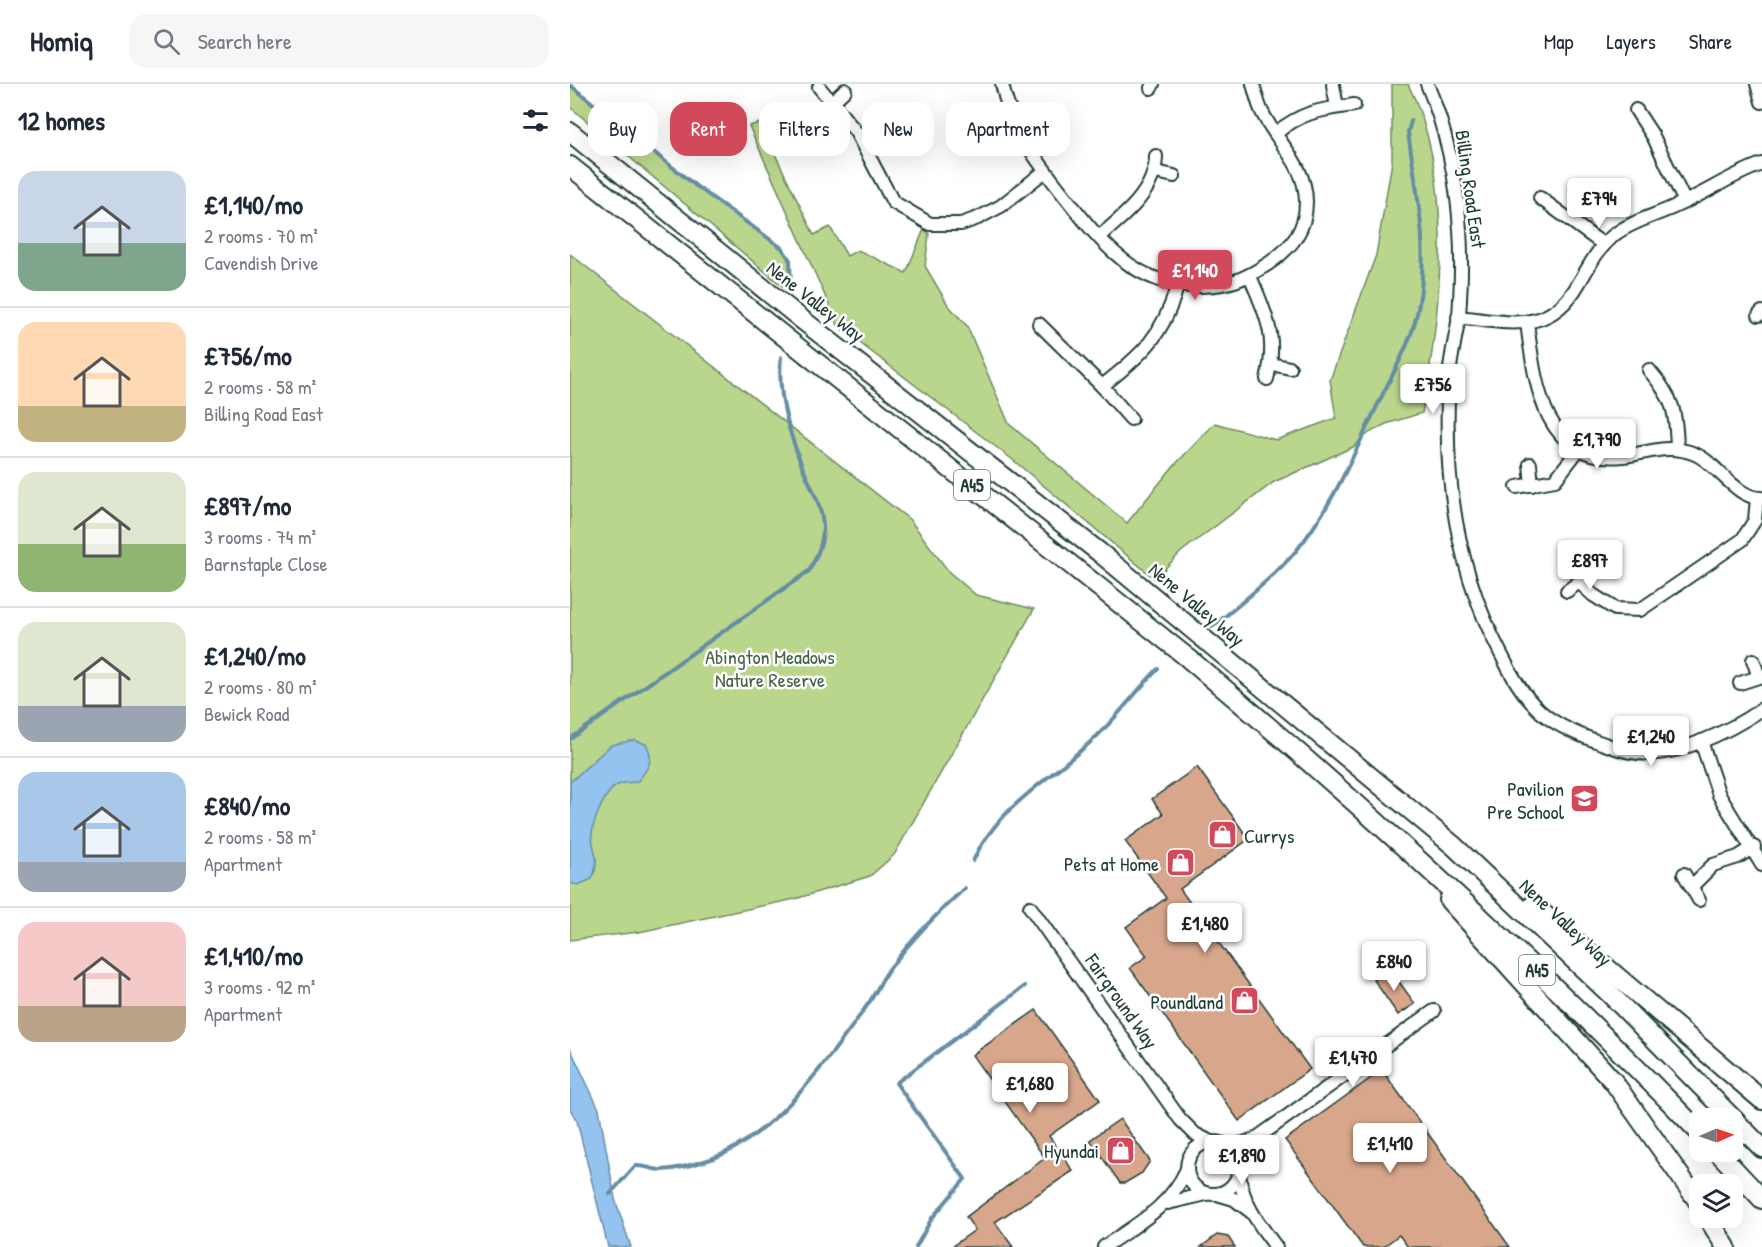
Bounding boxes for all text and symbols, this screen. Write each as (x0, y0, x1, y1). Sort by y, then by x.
search box (129, 14, 549, 68)
text: Homiq (30, 22, 93, 60)
icon: search (150, 25, 183, 58)
text: Search here (198, 26, 292, 56)
text: Map (1544, 27, 1573, 56)
text: Layers (1606, 27, 1656, 56)
text: Share (1689, 27, 1732, 56)
chip: Buy (588, 102, 658, 156)
chip: Rent (670, 102, 747, 156)
chip: Filters (759, 102, 850, 156)
chip: New (862, 102, 934, 156)
chip: Apartment (946, 102, 1070, 156)
text: 12 homes (18, 103, 105, 138)
icon: filters (519, 104, 552, 137)
street label: Billing Road East (1449, 128, 1493, 251)
pin: £794 (1563, 178, 1635, 229)
text: £794 (1581, 184, 1617, 211)
text: £1,140/mo (204, 187, 303, 222)
icon: home (66, 195, 138, 267)
text: 2 rooms · 70 m² (204, 222, 318, 249)
text: Cavendish Drive (204, 249, 318, 276)
pin: £1,140 (1146, 250, 1244, 301)
street label: Nene Valley Way (761, 254, 871, 348)
text: £1,140 (1172, 256, 1218, 283)
text: £756/mo (204, 338, 292, 373)
icon: home (66, 346, 138, 418)
pin: £756 (1397, 364, 1469, 415)
text: £756 (1414, 370, 1452, 397)
text: 2 rooms · 58 m² (204, 373, 316, 400)
text: Billing Road East (204, 400, 323, 427)
pin: £1,790 (1548, 419, 1646, 470)
text: £1,790 (1573, 425, 1621, 452)
road number: A45 (954, 470, 990, 500)
text: £897/mo (204, 488, 291, 523)
icon: home (66, 496, 138, 568)
text: 3 rooms · 74 m² (204, 523, 316, 550)
pin: £897 (1554, 540, 1626, 591)
text: £897 (1572, 546, 1608, 573)
text: Barnstaple Close (204, 550, 328, 577)
street label: Nene Valley Way (1143, 556, 1251, 652)
text: £1,240/mo (204, 638, 306, 673)
park label: Abington Meadows Nature Reserve (705, 643, 835, 693)
icon: home (66, 646, 138, 718)
text: 2 rooms · 80 m² (204, 673, 317, 700)
text: Bewick Road (204, 700, 289, 727)
pin: £1,240 (1602, 716, 1700, 767)
text: £1,240 (1627, 722, 1675, 749)
place label: Pavilion Pre School (1487, 775, 1565, 825)
school or university icon: Pavilion Pre School (1569, 783, 1601, 815)
text: £840/mo (204, 788, 290, 823)
icon: home (66, 796, 138, 868)
shop icon: Currys (1207, 819, 1239, 851)
place label: Currys (1244, 822, 1295, 849)
text: 2 rooms · 58 m² (204, 823, 316, 850)
shop icon: Pets at Home (1164, 847, 1196, 879)
text: Apartment (204, 850, 282, 877)
place label: Pets at Home (1064, 850, 1159, 877)
street label: Nene Valley Way (1514, 872, 1618, 972)
pin: £1,480 (1156, 903, 1254, 954)
text: £1,480 (1181, 909, 1229, 936)
text: £1,410/mo (204, 938, 303, 973)
pin: £840 (1358, 941, 1430, 992)
icon: home (66, 946, 138, 1018)
street label: Fairground Way (1079, 947, 1165, 1054)
text: £840 (1376, 947, 1412, 974)
road number: A45 (1519, 955, 1555, 985)
text: 3 rooms · 92 m² (204, 973, 315, 1000)
shop icon: Poundland (1228, 985, 1260, 1017)
place label: Poundland (1150, 988, 1223, 1015)
text: Apartment (204, 1000, 282, 1027)
pin: £1,470 (1304, 1037, 1402, 1088)
text: £1,470 (1329, 1043, 1377, 1070)
pin: £1,680 (981, 1063, 1079, 1114)
text: £1,680 (1006, 1069, 1054, 1096)
north arrow (1689, 1108, 1743, 1162)
map controls (1689, 1108, 1743, 1228)
pin: £1,410 (1341, 1123, 1439, 1174)
text: £1,410 (1367, 1129, 1413, 1156)
shop icon: Hyundai (1104, 1134, 1136, 1166)
pin: £1,890 (1193, 1135, 1291, 1186)
place label: Hyundai (1044, 1137, 1099, 1164)
text: £1,890 (1218, 1141, 1266, 1168)
button: layers (1689, 1174, 1743, 1228)

